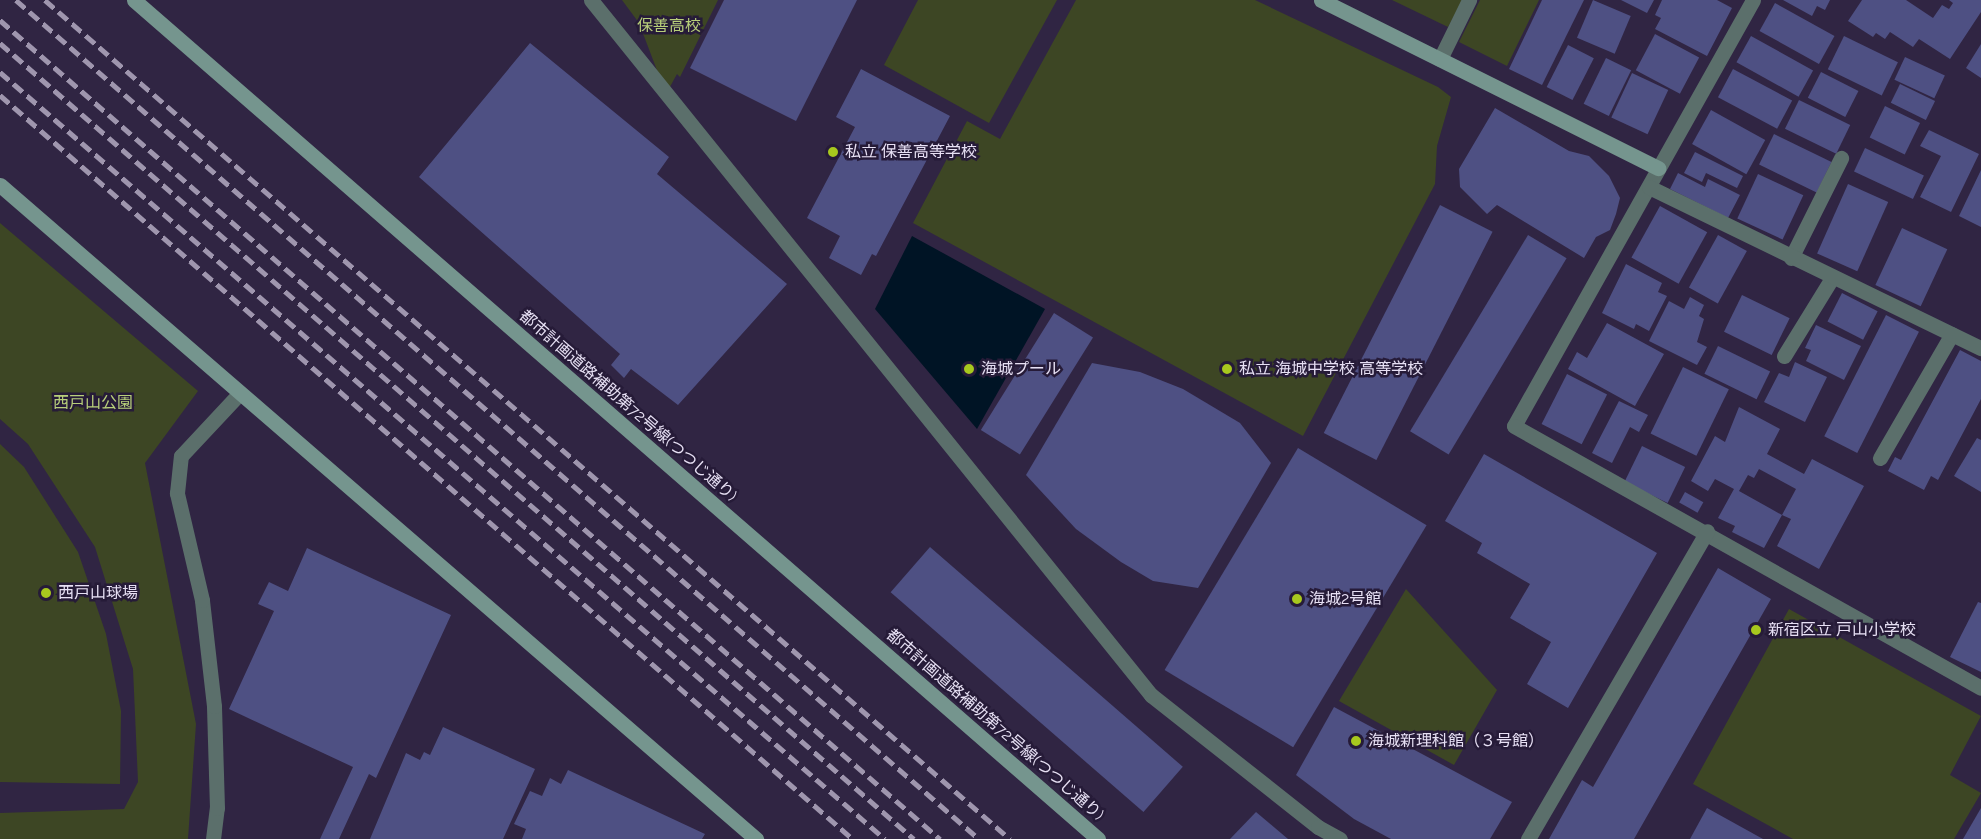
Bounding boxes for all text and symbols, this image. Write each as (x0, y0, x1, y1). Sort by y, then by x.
park label: 保善高校 (637, 16, 701, 36)
place label: 私立 保善高等学校 (845, 142, 977, 162)
marker: 私立 保善高等学校 (826, 145, 840, 159)
street label: 都市計画道路補助第72号線(つつじ通り) (515, 306, 741, 506)
place label: 海城プール (981, 359, 1061, 379)
place label: 私立 海城中学校 高等学校 (1239, 359, 1423, 379)
marker: 海城プール (962, 362, 976, 376)
marker: 私立 海城中学校 高等学校 (1220, 362, 1234, 376)
park label: 西戸山公園 (53, 393, 133, 413)
place label: 西戸山球場 (58, 583, 138, 603)
marker: 西戸山球場 (39, 586, 53, 600)
place label: 海城2号館 (1309, 589, 1381, 609)
marker: 海城2号館 (1290, 592, 1304, 606)
place label: 新宿区立 戸山小学校 (1768, 620, 1916, 640)
marker: 新宿区立 戸山小学校 (1749, 623, 1763, 637)
street label: 都市計画道路補助第72号線(つつじ通り) (882, 625, 1108, 825)
place label: 海城新理科館（３号館） (1368, 731, 1544, 751)
marker: 海城新理科館（３号館） (1349, 734, 1363, 748)

